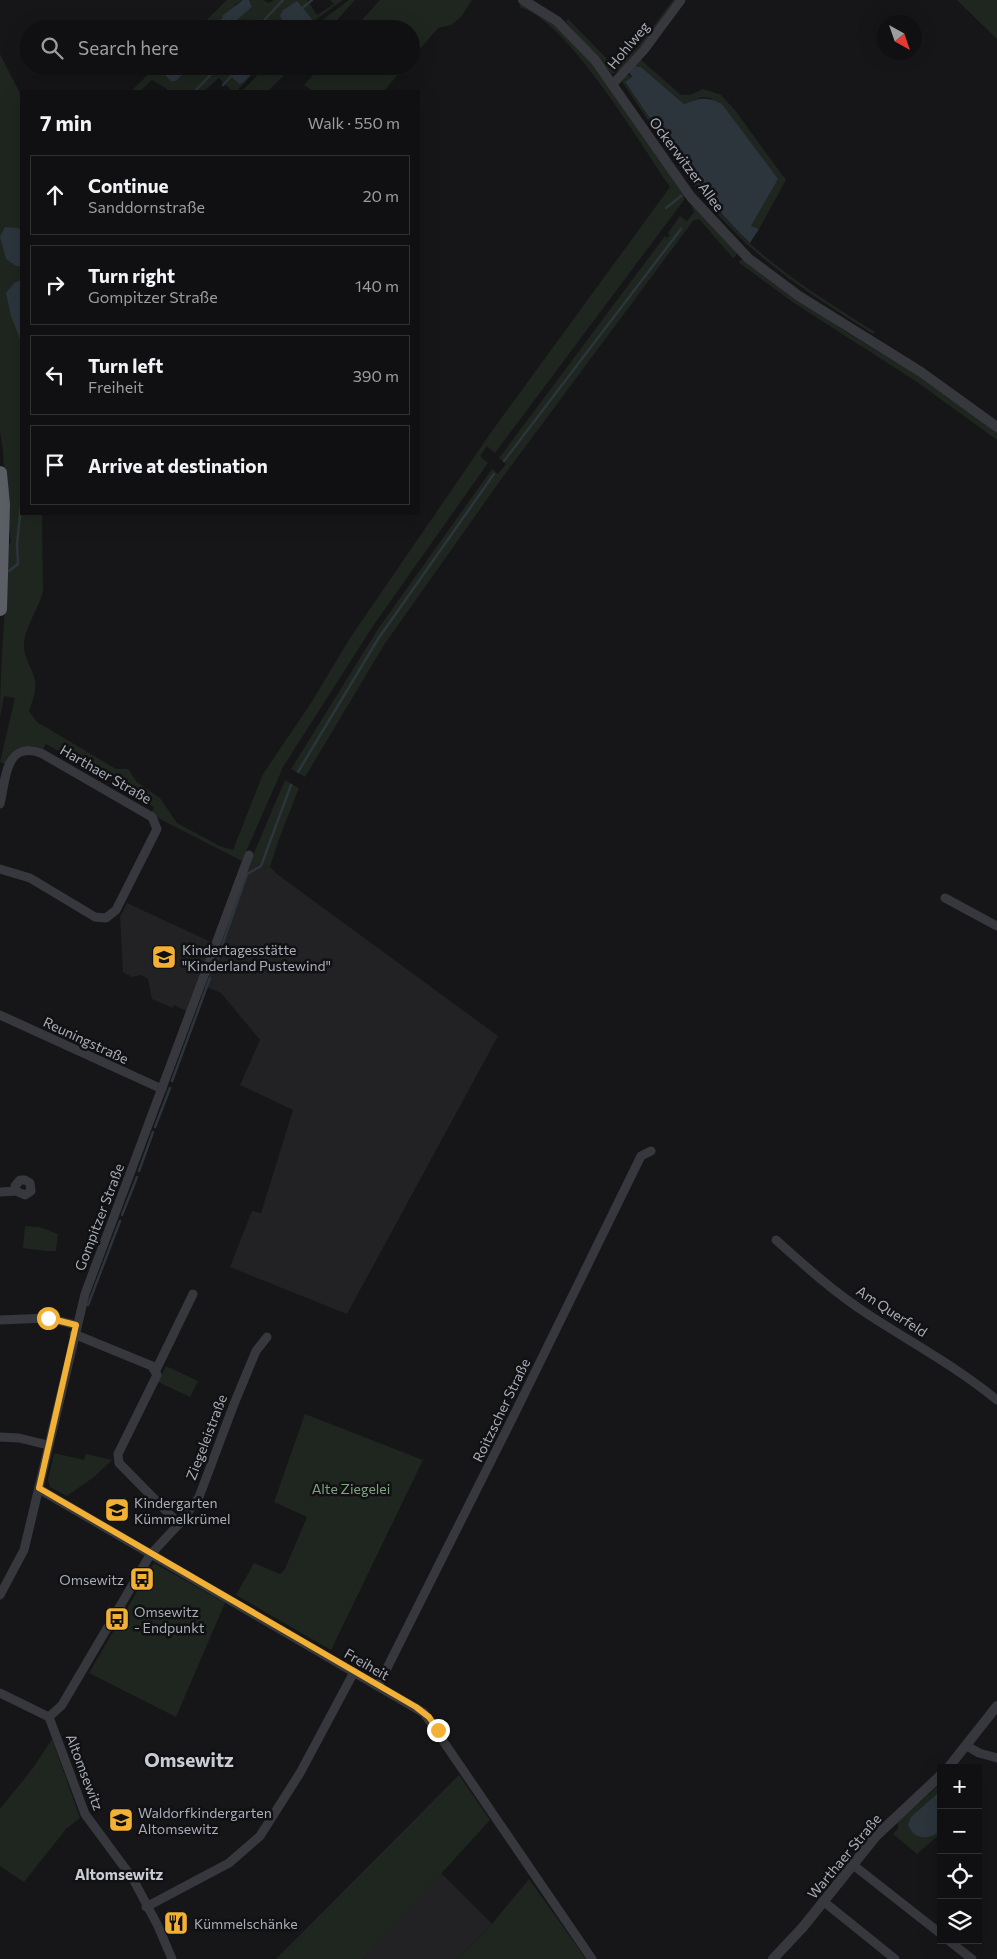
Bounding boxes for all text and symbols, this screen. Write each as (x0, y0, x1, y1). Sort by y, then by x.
north arrow (877, 15, 922, 60)
street label: Hohlweg (603, 18, 653, 72)
search box (20, 20, 420, 75)
icon: search (38, 34, 66, 62)
text: Search here (78, 36, 178, 59)
text: 7 min (40, 110, 92, 135)
text: Walk · 550 m (308, 113, 400, 132)
street label: Ockerwitzer Allee (646, 114, 728, 214)
text: Continue (88, 174, 168, 197)
icon: ahead (41, 181, 69, 209)
text: 20 m (363, 186, 399, 205)
text: Sanddornstraße (88, 197, 205, 216)
text: Turn right (88, 264, 175, 287)
icon: right (41, 271, 69, 299)
text: 140 m (355, 276, 399, 295)
text: Gompitzer Straße (88, 287, 218, 306)
text: Turn left (88, 354, 163, 377)
icon: left (41, 361, 69, 389)
text: 390 m (353, 366, 399, 385)
text: Freiheit (88, 377, 144, 396)
icon: arrive (41, 451, 69, 479)
text: Arrive at destination (88, 454, 268, 477)
street label: Harthaer Straße (57, 741, 155, 807)
place label: Kindertagesstätte "Kinderland Pustewind" (182, 941, 331, 974)
school or university icon: Kindertagesstätte "Kinderland Pustewind" (151, 944, 177, 970)
street label: Reuningstraße (41, 1013, 131, 1067)
street label: Gompitzer Straße (71, 1161, 127, 1273)
street label: Am Querfeld (853, 1282, 931, 1340)
route start (37, 1307, 60, 1330)
street label: Roitzscher Straße (469, 1355, 533, 1465)
street label: Ziegeleistraße (182, 1392, 230, 1482)
park label: Alte Ziegelei (312, 1480, 390, 1497)
place label: Kindergarten Kümmelkrümel (134, 1494, 231, 1527)
school or university icon: Kindergarten Kümmelkrümel (104, 1497, 130, 1523)
bus stop icon: Omsewitz (129, 1566, 155, 1592)
place label: Omsewitz (59, 1571, 124, 1588)
place label: Omsewitz - Endpunkt (134, 1603, 205, 1636)
bus stop icon: Omsewitz - Endpunkt (104, 1606, 130, 1632)
street label: Freiheit (342, 1644, 393, 1684)
route end (427, 1719, 450, 1742)
street label: Altomsewitz (63, 1731, 107, 1813)
district label: Omsewitz (144, 1748, 234, 1771)
map controls (937, 1764, 982, 1944)
button: + (937, 1764, 982, 1809)
place label: Waldorfkindergarten Altomsewitz (138, 1804, 272, 1837)
school or university icon: Waldorfkindergarten Altomsewitz (108, 1807, 134, 1833)
button: − (937, 1809, 982, 1854)
street label: Warthaer Straße (804, 1810, 884, 1902)
button: locate (937, 1854, 982, 1899)
district label: Altomsewitz (75, 1865, 164, 1883)
button: layers (937, 1899, 982, 1944)
restaurant icon: Kümmelschänke (163, 1910, 189, 1936)
place label: Kümmelschänke (194, 1915, 298, 1932)

